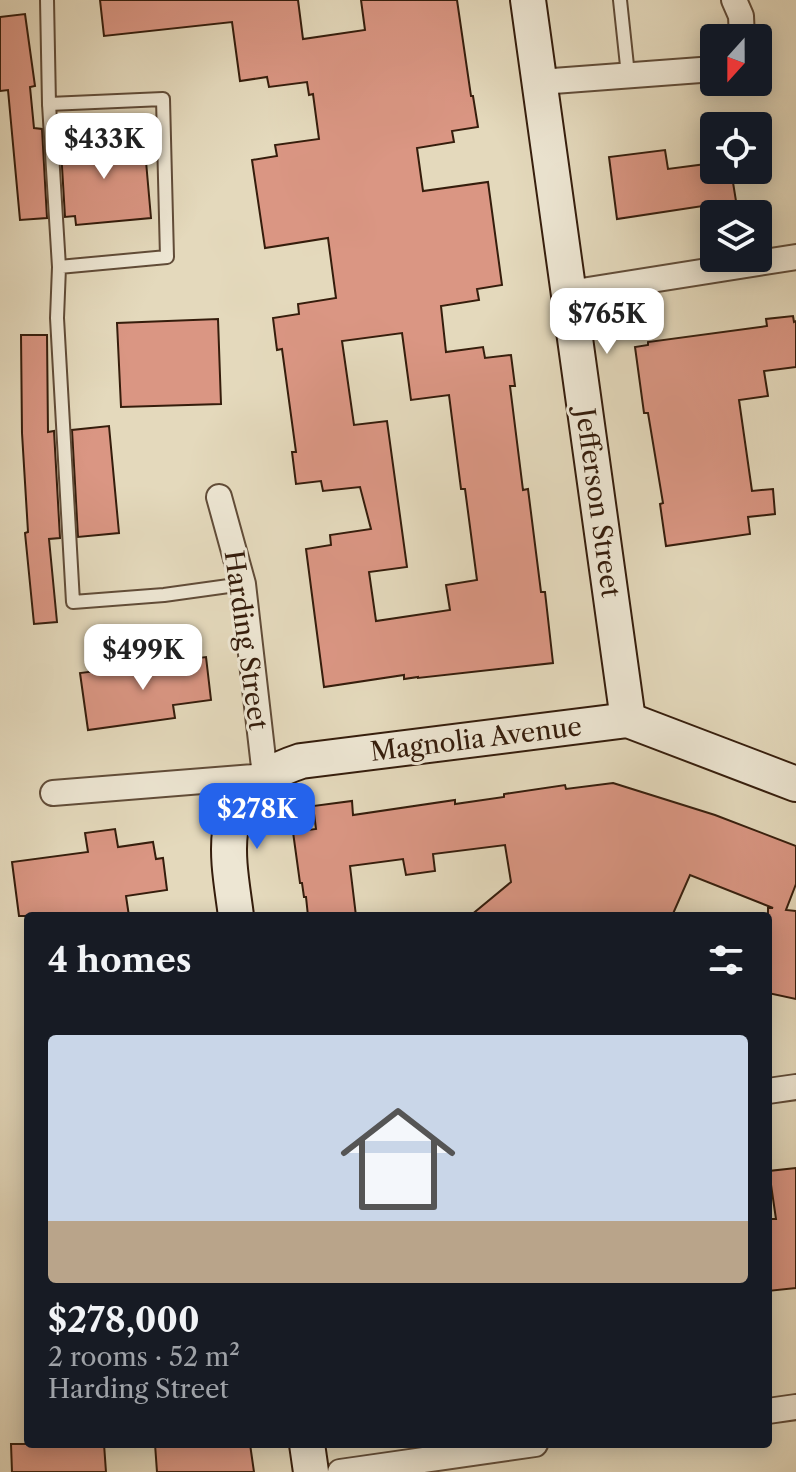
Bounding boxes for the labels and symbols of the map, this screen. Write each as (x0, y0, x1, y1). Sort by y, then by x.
north arrow (700, 24, 772, 96)
pin: $433K (48, 113, 160, 181)
pin: $765K (551, 288, 663, 356)
street label: Jefferson Street (568, 402, 627, 600)
street label: Harding Street (218, 548, 275, 733)
pin: $499K (87, 624, 199, 692)
street label: Magnolia Avenue (368, 710, 584, 768)
pin: $278K (201, 783, 313, 851)

